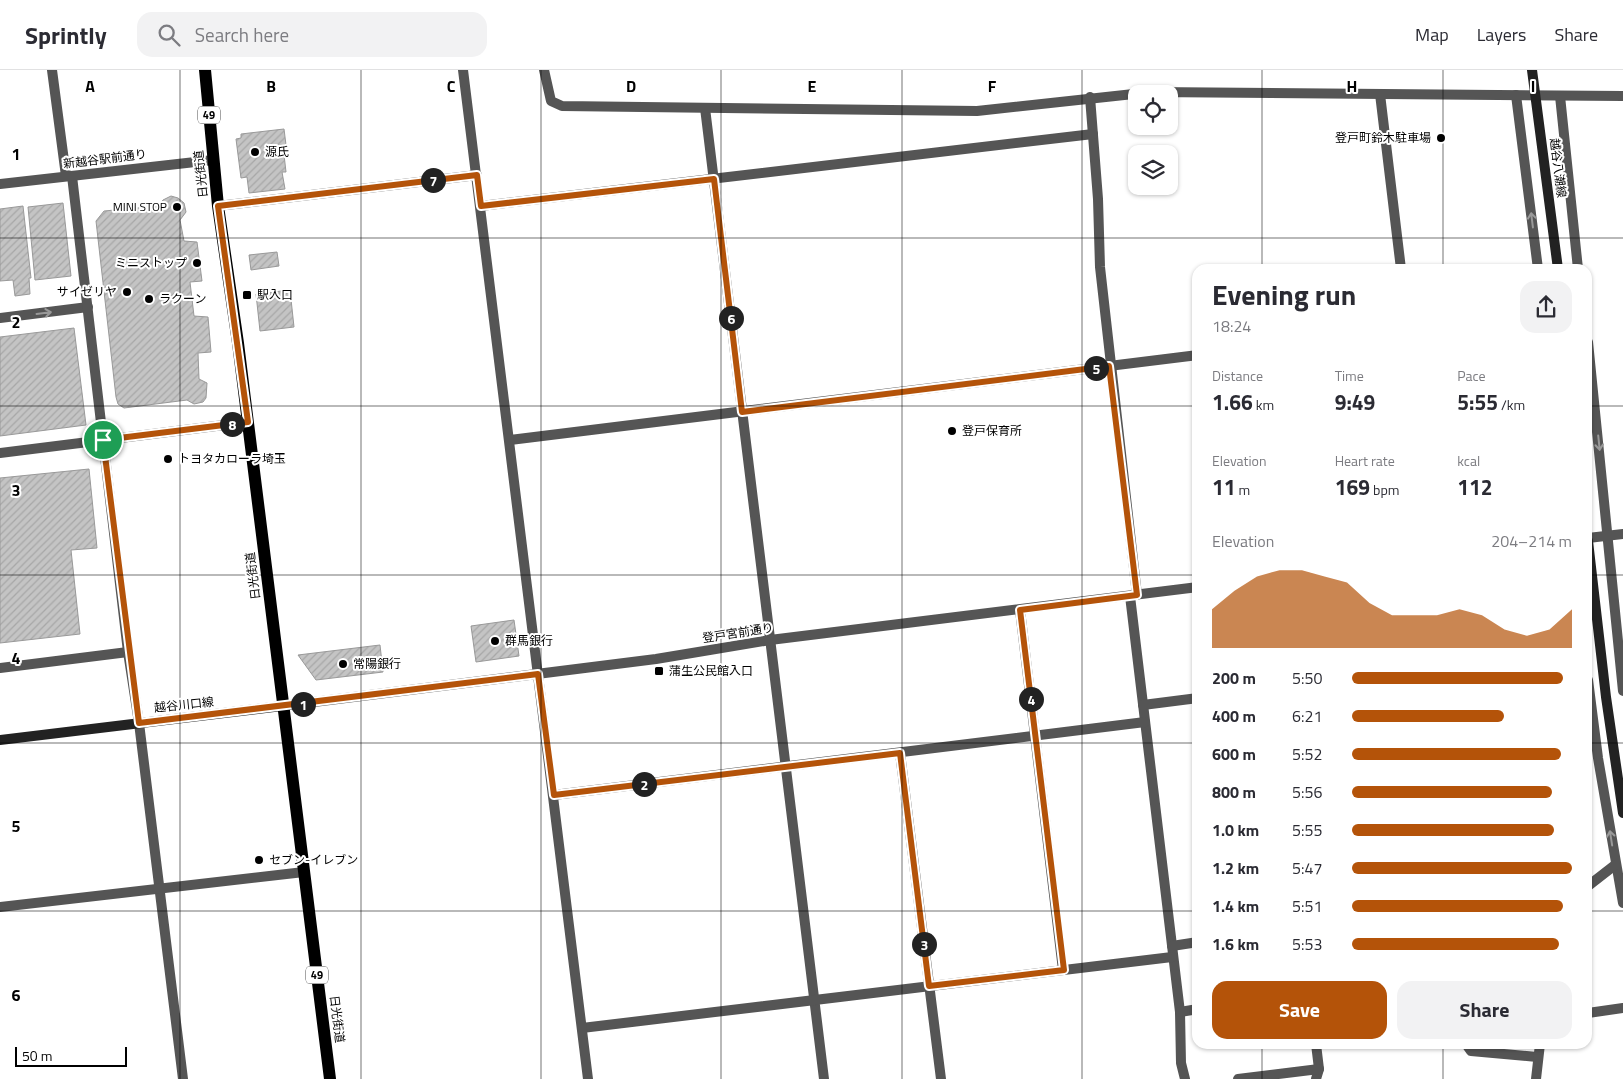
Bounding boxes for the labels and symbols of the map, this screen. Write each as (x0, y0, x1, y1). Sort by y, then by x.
text: A (85, 74, 95, 98)
text: B (266, 74, 276, 98)
text: C (447, 74, 456, 98)
text: D (626, 74, 636, 98)
text: E (808, 74, 817, 98)
text: F (988, 74, 997, 98)
text: H (1347, 74, 1357, 98)
text: I (1531, 74, 1535, 98)
road number: 49 (198, 106, 220, 124)
place label: 登戸町鈴木駐車場 (1335, 128, 1431, 147)
marker: 登戸町鈴木駐車場 (1435, 132, 1447, 144)
street label: 越谷八潮線 (1545, 137, 1572, 199)
text: 1 (12, 142, 20, 166)
place label: 源氏 (265, 142, 289, 161)
street label: 新越谷駅前通り (62, 144, 148, 173)
marker: 源氏 (249, 146, 261, 158)
street label: 日光街道 (189, 149, 212, 199)
pin: 7 (420, 168, 446, 192)
place label: MINI STOP (113, 197, 167, 216)
marker: MINI STOP (171, 201, 183, 213)
one-way arrow (1527, 213, 1537, 229)
place label: ミニストップ (115, 253, 187, 272)
marker: ミニストップ (191, 257, 203, 269)
place label: サイゼリヤ (57, 282, 117, 301)
place label: 駅入口 (257, 285, 293, 304)
marker: サイゼリヤ (121, 286, 133, 298)
place label: ラクーン (159, 289, 206, 308)
marker: 駅入口 (241, 289, 253, 301)
marker: ラクーン (143, 293, 155, 305)
pin: 6 (718, 306, 744, 330)
one-way arrow (35, 308, 51, 318)
text: 2 (12, 310, 20, 334)
pin: 5 (1084, 356, 1108, 380)
pin: 8 (220, 412, 244, 436)
pin (82, 419, 124, 461)
place label: 登戸保育所 (962, 421, 1022, 440)
marker: 登戸保育所 (946, 425, 958, 437)
one-way arrow (1594, 435, 1604, 451)
place label: トヨタカローラ埼玉 (178, 449, 286, 468)
marker: トヨタカローラ埼玉 (162, 453, 174, 465)
text: 3 (12, 478, 20, 502)
street label: 日光街道 (240, 551, 265, 601)
street label: 登戸宮前通り (701, 617, 775, 648)
place label: 群馬銀行 (505, 631, 553, 650)
marker: 群馬銀行 (489, 635, 501, 647)
text: 4 (12, 646, 21, 670)
place label: 常陽銀行 (353, 654, 401, 673)
marker: 常陽銀行 (337, 658, 349, 670)
place label: 蒲生公民館入口 (669, 661, 753, 680)
marker: 蒲生公民館入口 (653, 665, 665, 677)
pin: 4 (1018, 686, 1044, 712)
street label: 越谷川口線 (153, 692, 215, 717)
pin: 1 (290, 692, 316, 716)
pin: 2 (632, 772, 656, 796)
text: 5 (12, 814, 21, 838)
one-way arrow (1605, 830, 1615, 846)
place label: セブン-イレブン (269, 850, 358, 869)
marker: セブン-イレブン (253, 854, 265, 866)
pin: 3 (912, 932, 936, 956)
road number: 49 (306, 966, 328, 984)
text: 6 (12, 983, 21, 1007)
street label: 日光街道 (325, 994, 350, 1044)
scale bar (15, 1044, 128, 1067)

